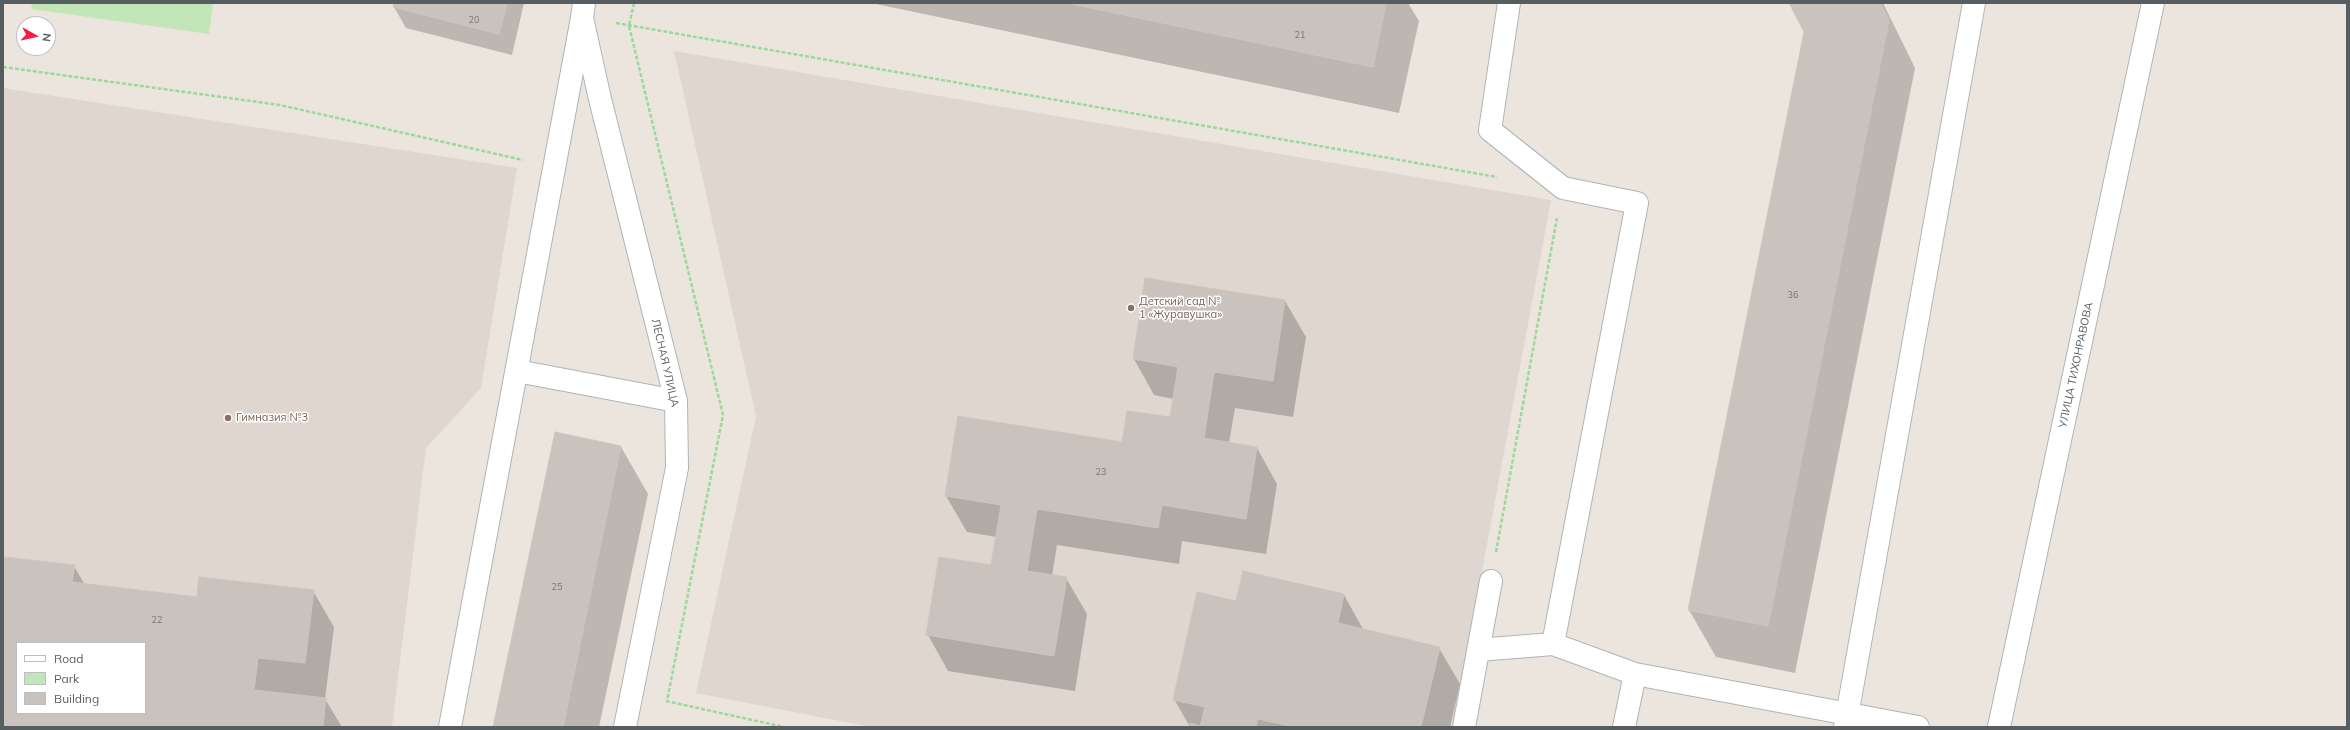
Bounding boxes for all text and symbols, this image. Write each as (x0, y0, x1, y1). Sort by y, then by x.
house number: 20 (469, 15, 479, 25)
north arrow (16, 16, 56, 56)
house number: 21 (1295, 30, 1305, 40)
text: N (39, 32, 54, 43)
house number: 36 (1788, 290, 1798, 300)
place label: Детский сад № 1 «Журавушка» (1139, 295, 1222, 321)
street label: УЛИЦА ТИХОНРАВОВА (2056, 301, 2096, 429)
marker: Детский сад № 1 «Журавушка» (1126, 303, 1136, 313)
street label: ЛЕСНАЯ УЛИЦА (648, 318, 682, 408)
place label: Гимназия №3 (236, 411, 308, 425)
marker: Гимназия №3 (223, 413, 233, 423)
house number: 23 (1096, 467, 1106, 477)
house number: 25 (552, 582, 562, 592)
house number: 22 (152, 615, 162, 625)
legend (16, 642, 146, 714)
text: Road (54, 651, 83, 666)
text: Park (54, 671, 79, 686)
text: Building (54, 691, 99, 706)

